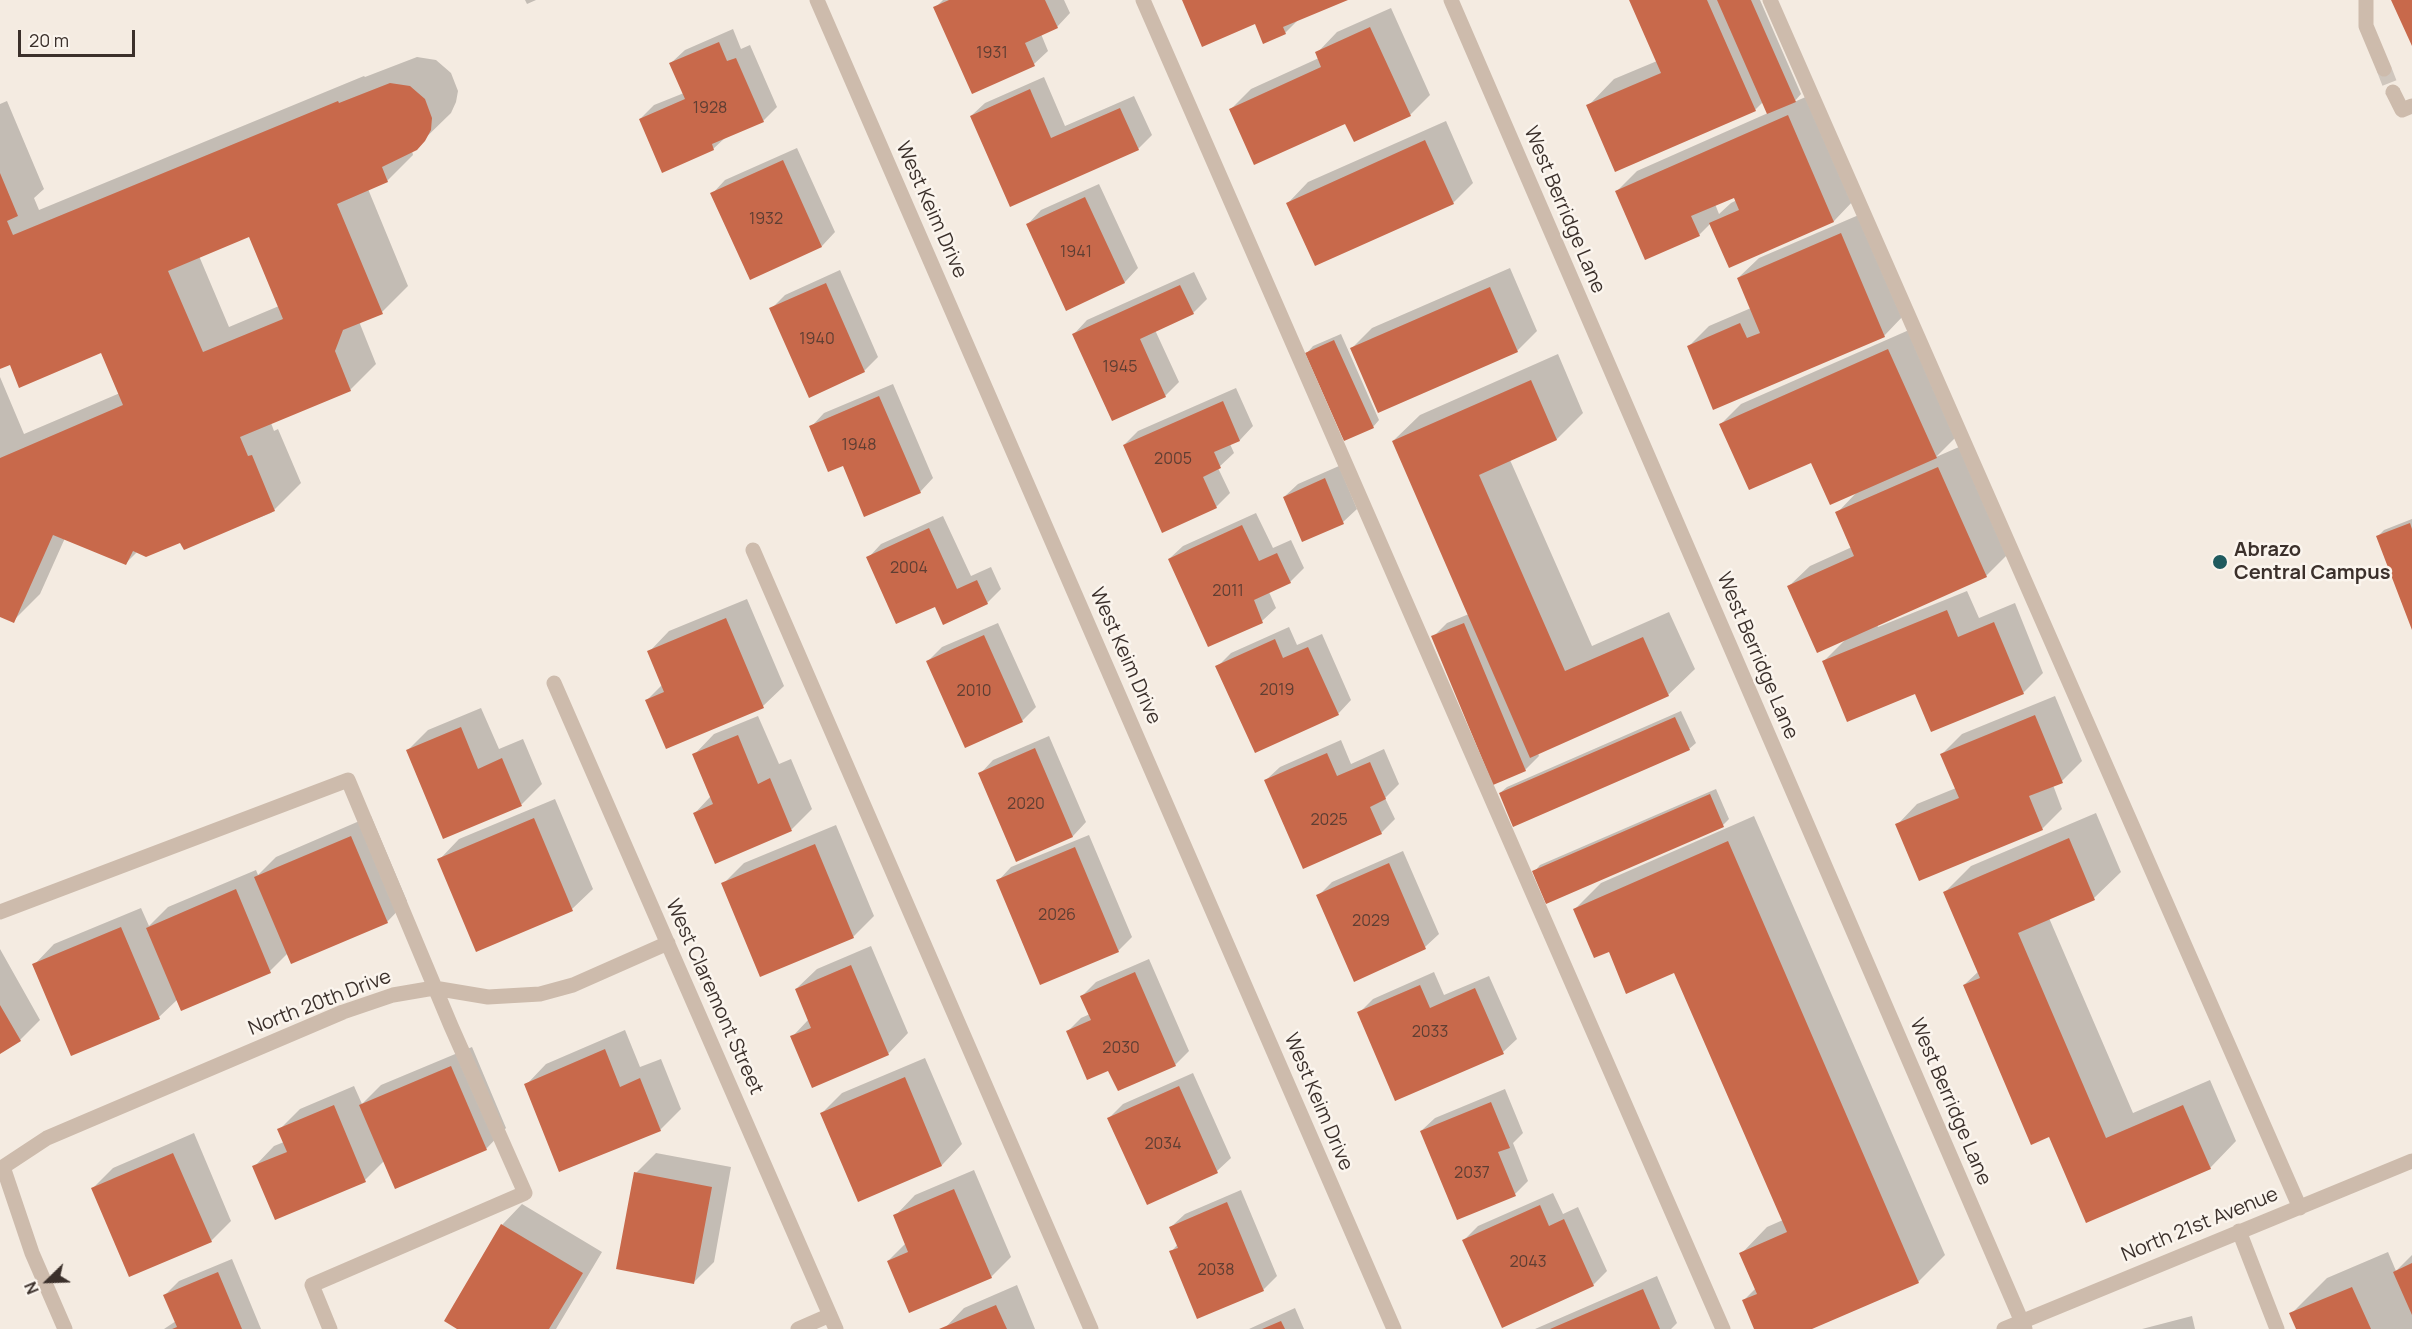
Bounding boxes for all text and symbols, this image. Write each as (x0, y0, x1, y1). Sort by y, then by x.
scale bar (21, 18, 138, 56)
text: 20 m (29, 28, 69, 52)
house number: 1931 (976, 44, 1008, 64)
house number: 1928 (693, 99, 727, 119)
street label: West Berridge Lane (1518, 123, 1610, 297)
street label: West Keim Drive (890, 138, 972, 282)
house number: 1932 (749, 210, 783, 230)
house number: 1941 (1060, 243, 1092, 263)
house number: 1940 (799, 330, 835, 350)
house number: 1945 (1103, 358, 1137, 378)
house number: 1948 (842, 436, 876, 456)
house number: 2005 (1154, 450, 1192, 470)
place label: Abrazo Central Campus (2234, 538, 2390, 585)
marker: Abrazo Central Campus (2211, 553, 2229, 571)
house number: 2004 (890, 559, 928, 579)
street label: West Berridge Lane (1711, 569, 1803, 743)
house number: 2011 (1212, 582, 1244, 602)
street label: West Keim Drive (1084, 584, 1166, 728)
house number: 2019 (1259, 681, 1295, 701)
house number: 2010 (957, 682, 991, 702)
house number: 2020 (1007, 795, 1045, 815)
house number: 2025 (1310, 811, 1348, 831)
street label: West Claremont Street (660, 895, 768, 1099)
house number: 2026 (1038, 906, 1076, 926)
house number: 2029 (1352, 912, 1390, 932)
street label: North 20th Drive (245, 965, 395, 1041)
street label: West Berridge Lane (1904, 1015, 1996, 1189)
house number: 2033 (1412, 1023, 1448, 1043)
street label: West Keim Drive (1278, 1030, 1358, 1174)
house number: 2030 (1102, 1039, 1140, 1059)
house number: 2034 (1144, 1135, 1182, 1155)
house number: 2037 (1454, 1164, 1490, 1184)
street label: North 21st Avenue (2118, 1183, 2282, 1267)
north arrow (18, 1251, 78, 1311)
house number: 2043 (1509, 1253, 1547, 1273)
house number: 2038 (1197, 1261, 1235, 1281)
text: N (19, 1278, 44, 1298)

